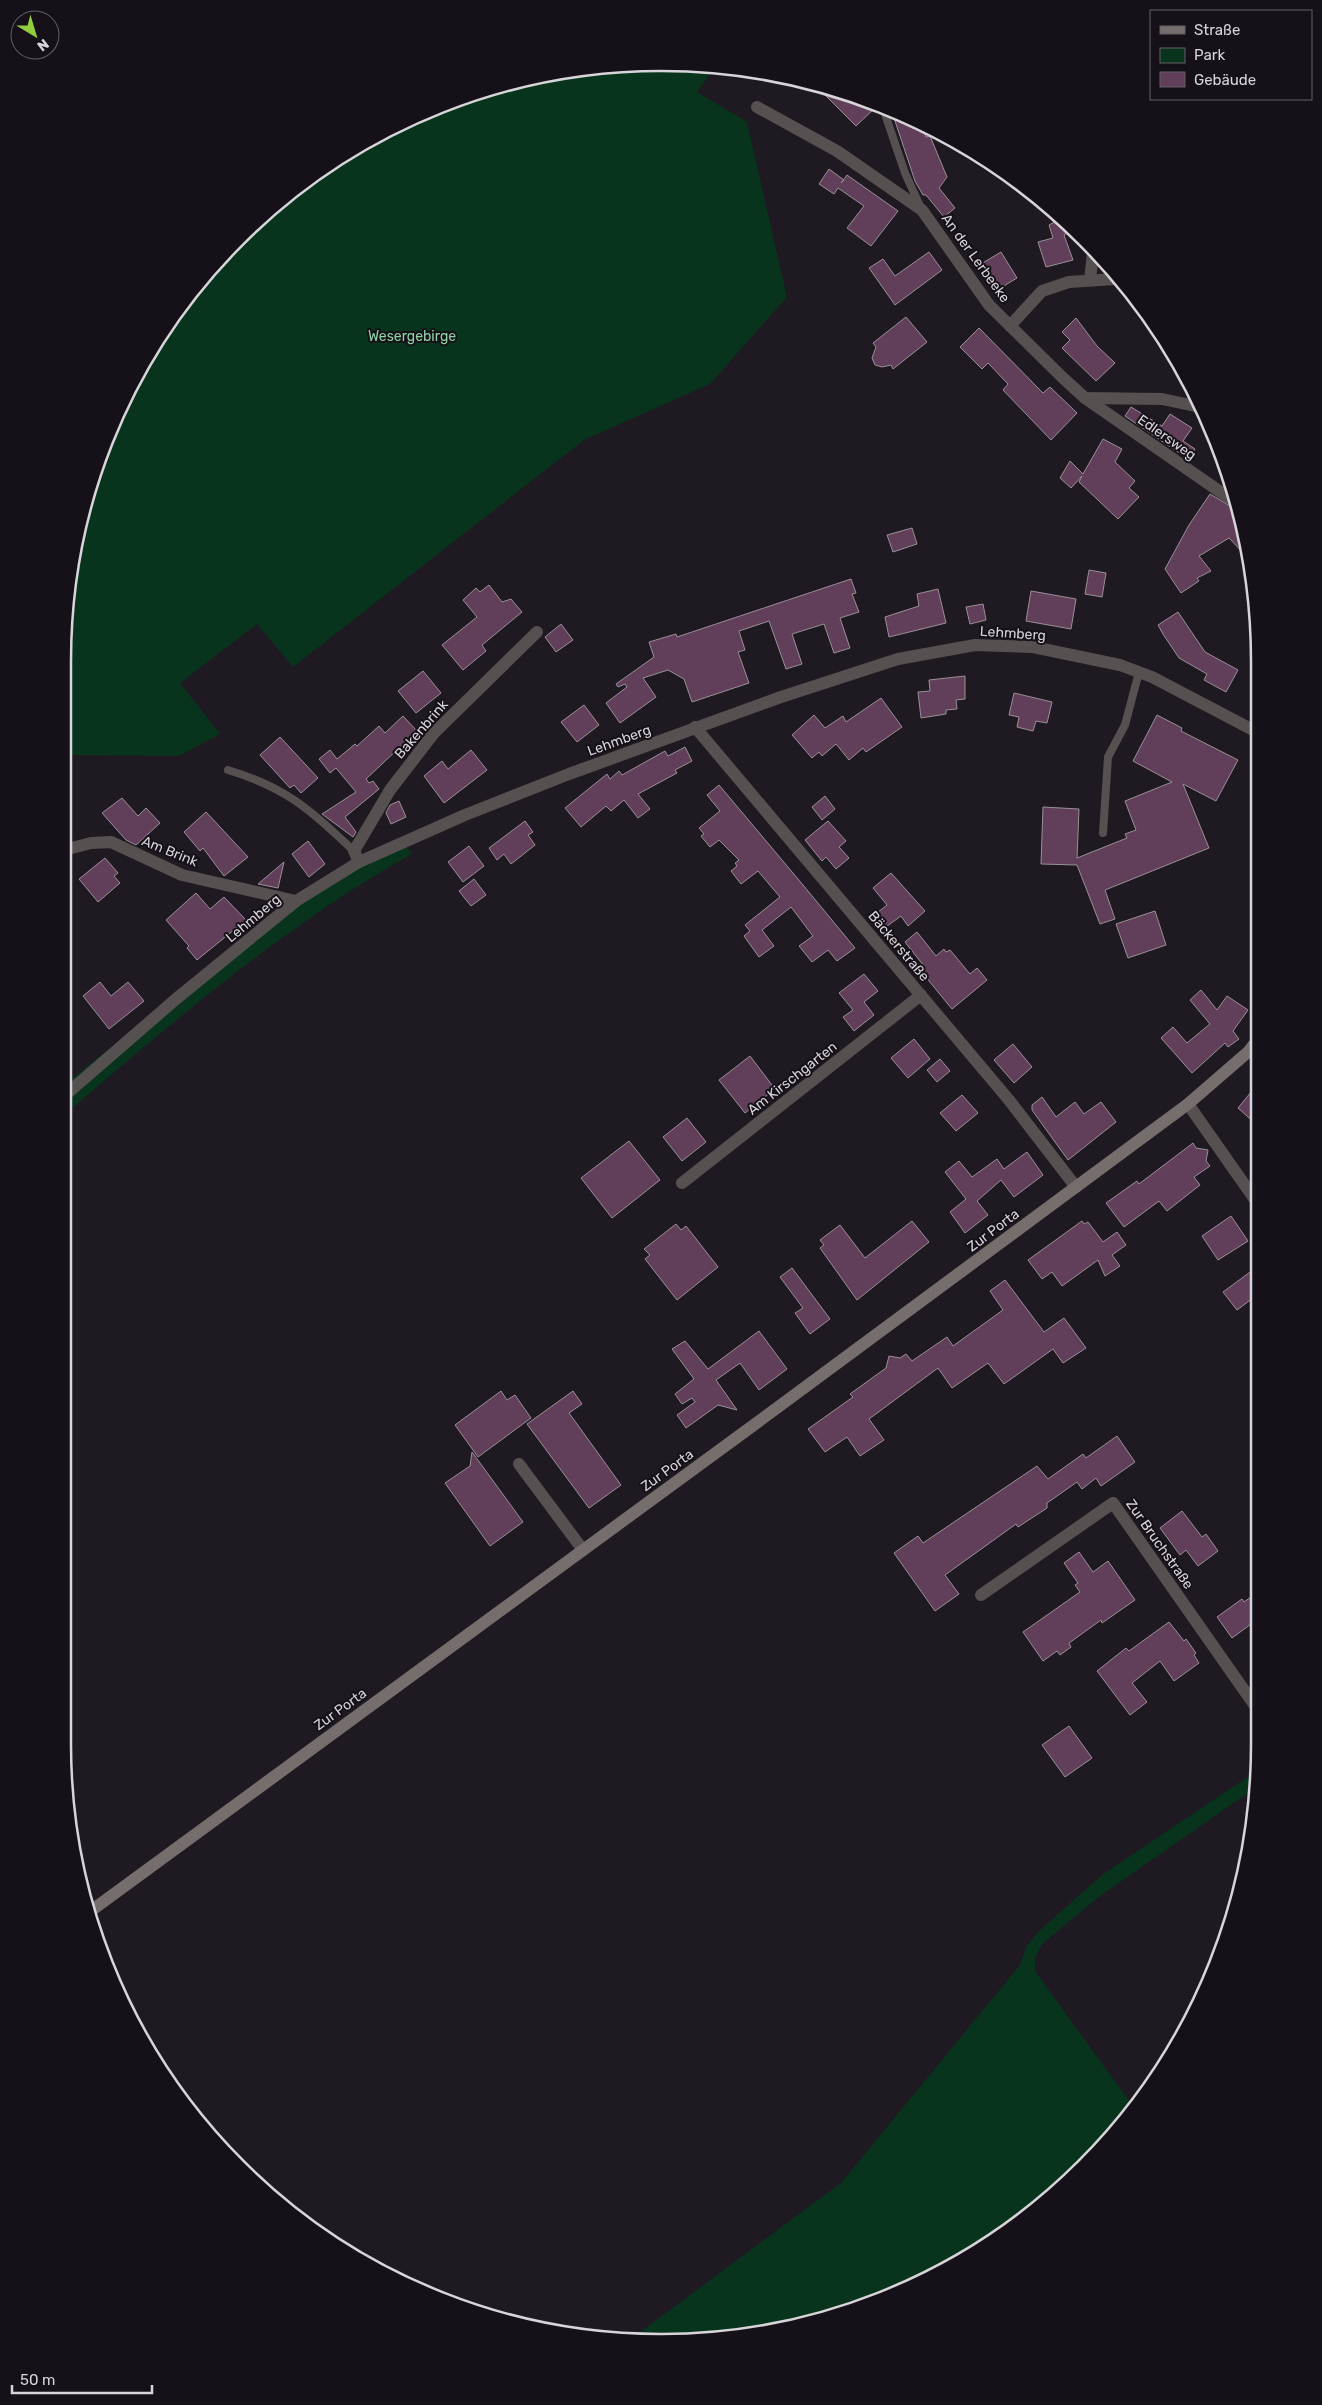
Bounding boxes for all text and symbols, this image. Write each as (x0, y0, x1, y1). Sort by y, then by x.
north arrow (10, 10, 60, 60)
legend (1150, 10, 1312, 100)
text: Straße (1194, 21, 1240, 39)
text: N (33, 35, 52, 55)
text: Park (1194, 46, 1225, 64)
text: Gebäude (1194, 71, 1256, 89)
street label: An der Lerbeeke (938, 211, 1014, 306)
park label: Wesergebirge (368, 328, 456, 345)
street label: Edlersweg (1134, 411, 1199, 464)
street label: Lehmberg (979, 623, 1047, 644)
street label: Bakenbrink (391, 696, 452, 762)
street label: Lehmberg (585, 721, 653, 760)
street label: Am Brink (139, 833, 201, 871)
street label: Lehmberg (222, 891, 284, 946)
street label: Bäckerstraße (864, 908, 933, 985)
street label: Am Kirschgarten (744, 1038, 840, 1119)
street label: Zur Porta (964, 1205, 1023, 1255)
street label: Zur Porta (638, 1446, 697, 1495)
street label: Zur Bruchstraße (1122, 1496, 1197, 1593)
street label: Zur Porta (311, 1685, 370, 1734)
scale bar (12, 2362, 152, 2394)
text: 50 m (20, 2371, 55, 2389)

